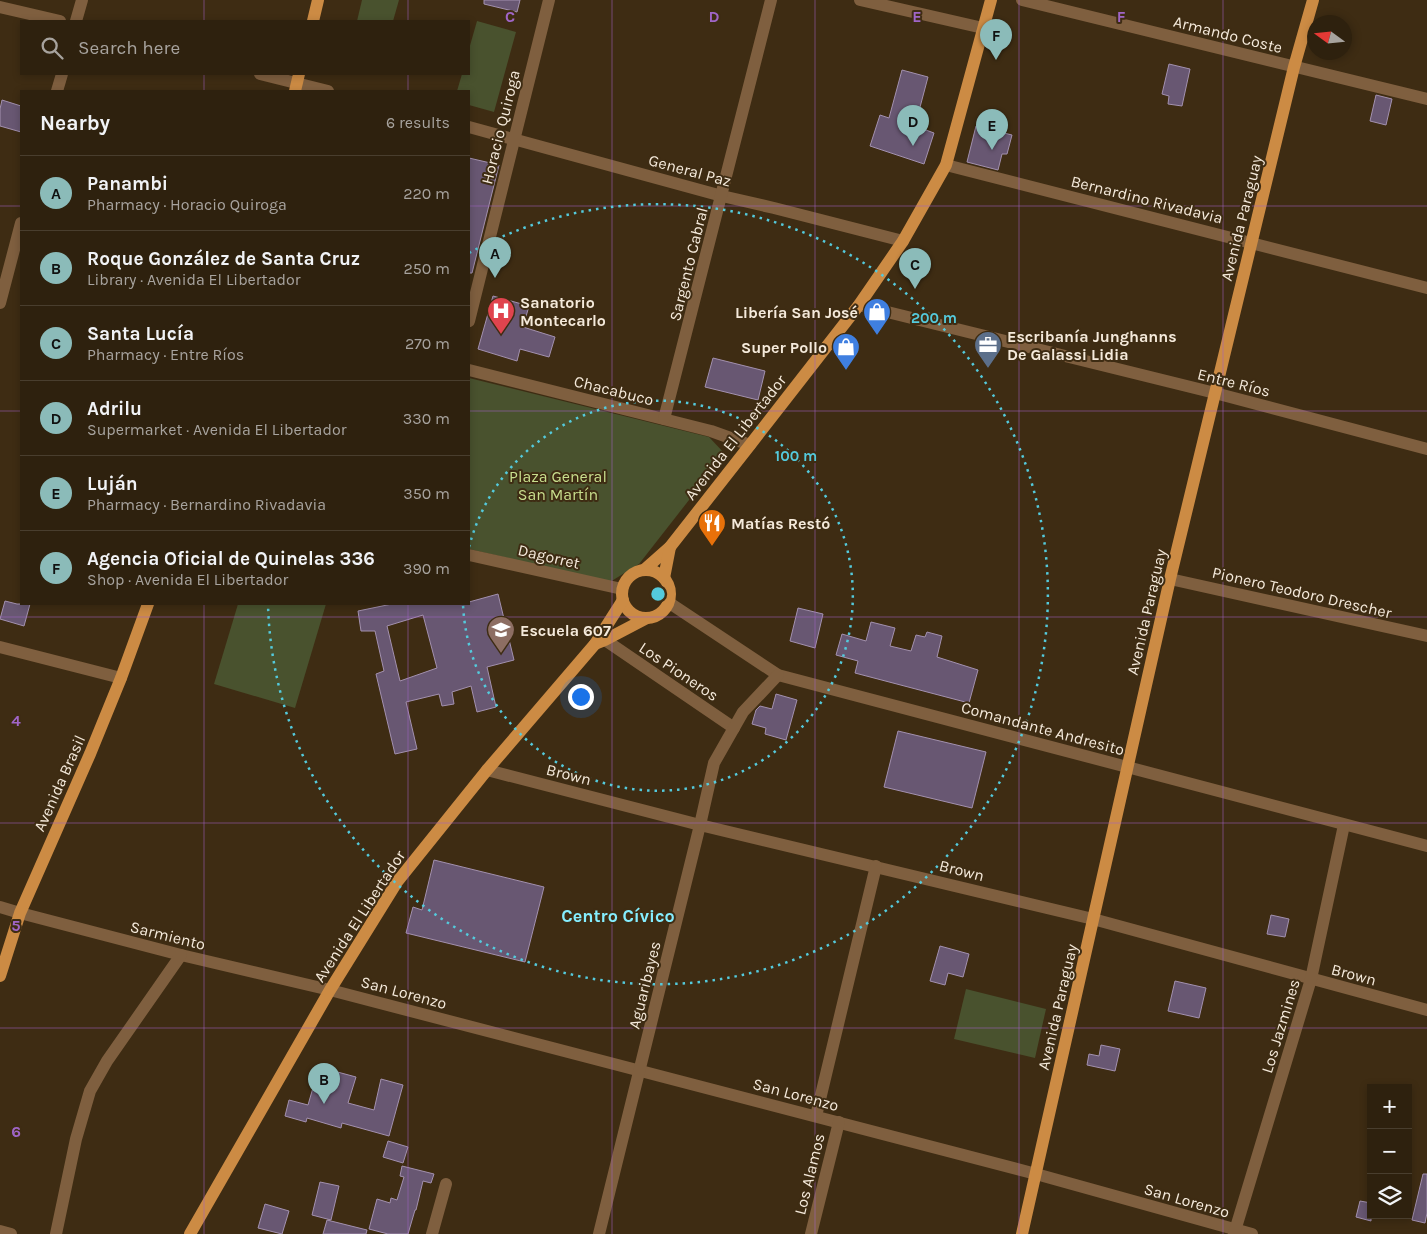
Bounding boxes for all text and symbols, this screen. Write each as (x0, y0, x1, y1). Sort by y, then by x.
text: C (505, 7, 515, 26)
text: D (709, 7, 720, 26)
text: E (912, 7, 922, 26)
text: F (1117, 7, 1126, 26)
street label: Armando Coste (1171, 12, 1284, 57)
north arrow (1307, 15, 1352, 60)
pin: F (980, 19, 1012, 60)
search box (20, 20, 470, 75)
icon: search (38, 34, 66, 62)
text: Search here (78, 37, 180, 59)
street label: Horacio Quiroga (477, 68, 524, 186)
pin: D (897, 105, 929, 146)
pin: E (976, 109, 1008, 150)
text: Nearby (40, 111, 110, 135)
text: 6 results (386, 113, 450, 132)
street label: General Paz (647, 150, 733, 191)
street label: Avenida Paraguay (1217, 153, 1266, 283)
street label: Bernardino Rivadavia (1069, 171, 1225, 228)
text: Panambi (87, 173, 168, 195)
text: A (51, 184, 61, 203)
text: 220 m (403, 184, 450, 203)
text: Pharmacy · Horacio Quiroga (87, 195, 287, 214)
street label: Sargento Cabral (665, 205, 712, 323)
pin: A (479, 237, 511, 278)
text: Roque González de Santa Cruz (87, 248, 360, 270)
pin: C (899, 248, 931, 289)
text: B (51, 259, 61, 278)
text: 250 m (403, 259, 450, 278)
text: Library · Avenida El Libertador (87, 270, 300, 289)
place label: Sanatorio Montecarlo (520, 293, 606, 330)
hospital icon: Sanatorio Montecarlo (486, 296, 516, 335)
shop icon: Libería San José (862, 297, 892, 336)
place label: Libería San José (735, 303, 858, 322)
text: 200 m (911, 309, 957, 327)
text: Santa Lucía (87, 323, 194, 345)
place label: Escribanía Junghanns De Galassi Lidia (1007, 327, 1177, 364)
office icon: Escribanía Junghanns De Galassi Lidia (973, 330, 1003, 369)
shop icon: Super Pollo (831, 332, 861, 371)
text: C (51, 334, 61, 353)
text: 270 m (405, 334, 450, 353)
place label: Super Pollo (741, 338, 827, 357)
text: Pharmacy · Entre Ríos (87, 345, 244, 364)
street label: Entre Ríos (1196, 364, 1272, 401)
street label: Chacabuco (572, 371, 656, 410)
street label: Avenida El Libertador (681, 371, 790, 504)
text: Adrilu (87, 398, 142, 420)
text: D (51, 409, 61, 428)
text: 330 m (403, 409, 450, 428)
text: Supermarket · Avenida El Libertador (87, 420, 346, 439)
text: 100 m (775, 447, 817, 465)
park label: Plaza General San Martín (509, 467, 607, 504)
text: Luján (87, 473, 138, 495)
text: E (51, 484, 61, 503)
text: 350 m (403, 484, 450, 503)
text: Pharmacy · Bernardino Rivadavia (87, 495, 326, 514)
restaurant icon: Matías Restó (697, 508, 727, 547)
place label: Matías Restó (731, 514, 830, 533)
street label: Dagorret (516, 540, 582, 573)
street label: Avenida Paraguay (1123, 547, 1170, 677)
text: Agencia Oficial de Quinelas 336 (87, 548, 375, 570)
text: F (52, 559, 60, 578)
text: 390 m (403, 559, 450, 578)
street label: Pionero Teodoro Drescher (1210, 563, 1394, 622)
text: Shop · Avenida El Libertador (87, 570, 288, 589)
centre of rings (649, 585, 667, 603)
school or university icon: Escuela 607 (486, 615, 516, 654)
place label: Escuela 607 (520, 621, 611, 640)
street label: Los Pioneros (635, 638, 722, 705)
your location (568, 684, 594, 710)
street label: Comandante Andresito (959, 698, 1127, 759)
text: 4 (11, 711, 21, 730)
street label: Avenida Brasil (30, 732, 89, 834)
street label: Brown (544, 760, 593, 789)
street label: Avenida El Libertador (310, 847, 409, 986)
street label: Brown (937, 856, 986, 885)
district label: Centro Cívico (561, 905, 675, 927)
text: 5 (11, 916, 21, 935)
street label: Sarmiento (128, 917, 207, 954)
street label: Aguaribayes (624, 939, 665, 1031)
street label: Avenida Paraguay (1034, 942, 1081, 1072)
street label: Brown (1329, 959, 1378, 990)
street label: San Lorenzo (359, 972, 449, 1013)
street label: Los Jazmines (1257, 977, 1304, 1075)
pin: B (308, 1063, 340, 1104)
street label: San Lorenzo (751, 1074, 841, 1115)
map controls (1367, 1084, 1412, 1219)
button: + (1367, 1084, 1412, 1129)
text: 6 (11, 1122, 21, 1141)
button: − (1367, 1129, 1412, 1174)
street label: Los Alamos (790, 1132, 829, 1217)
button: layers (1367, 1174, 1412, 1219)
street label: San Lorenzo (1142, 1179, 1232, 1222)

